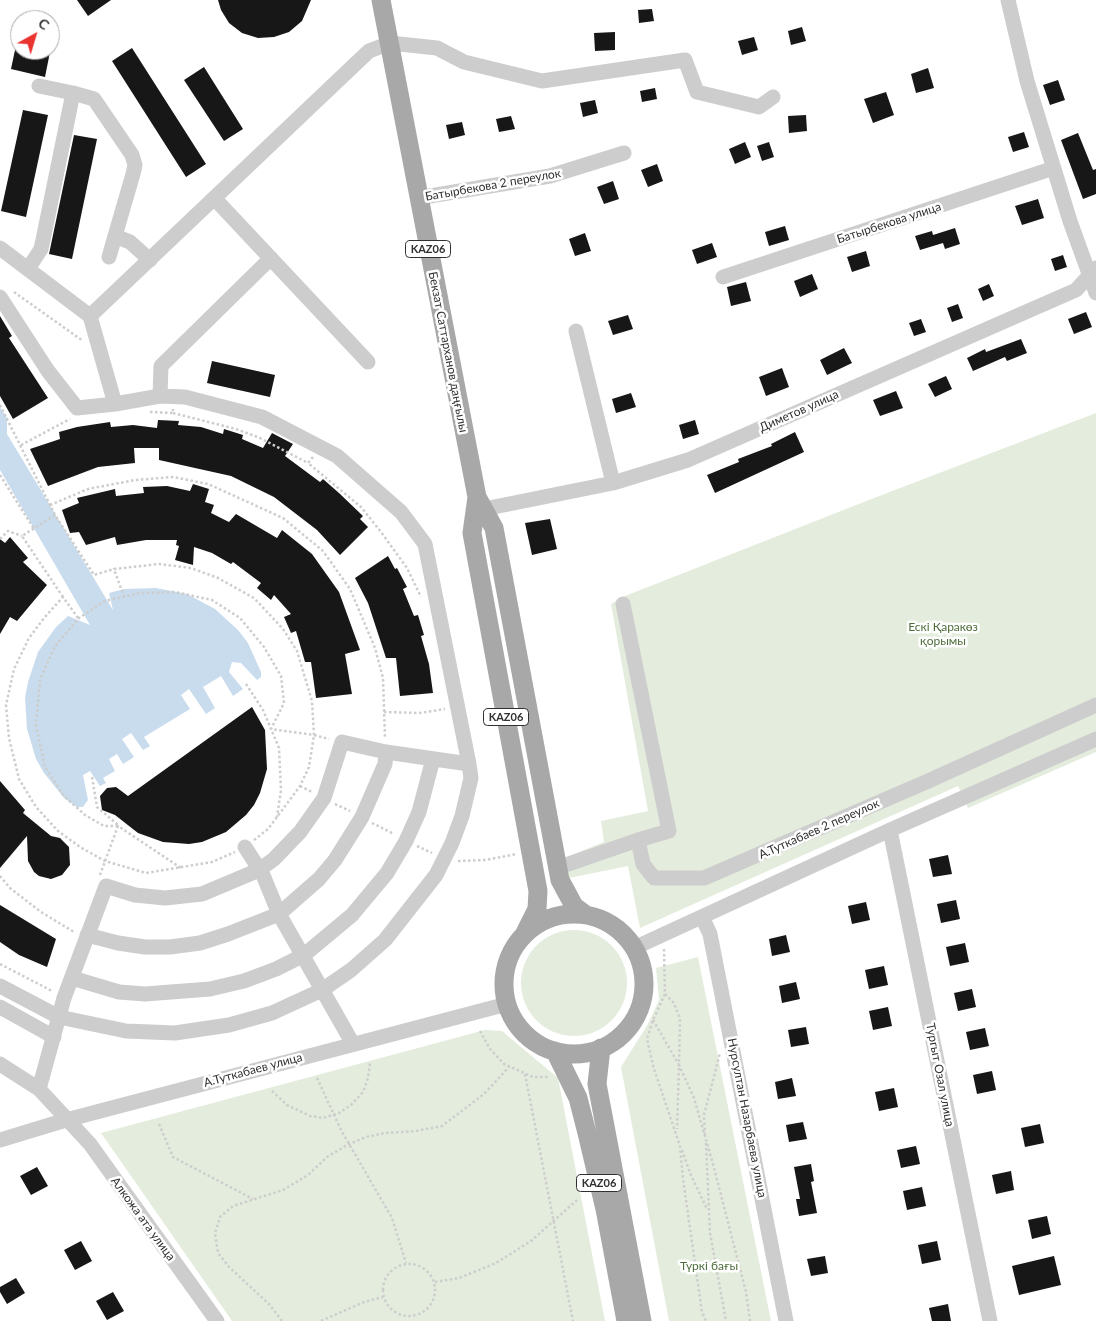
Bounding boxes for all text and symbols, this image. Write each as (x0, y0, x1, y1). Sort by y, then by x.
north arrow (10, 10, 60, 60)
text: С (35, 14, 53, 33)
street label: Батырбекова 2 переулок (424, 166, 562, 204)
street label: Батырбекова улица (835, 199, 943, 247)
road number: KАZ06 (406, 240, 450, 258)
street label: Бекзат Саттарханов даңғылы (425, 270, 471, 434)
street label: Диметов улица (757, 387, 841, 435)
park label: Ескі Қаракөз қорымы (908, 620, 978, 648)
road number: KАZ06 (484, 709, 528, 726)
street label: А.Туткабаев 2 переулок (756, 796, 882, 862)
street label: Тургыт Озал улица (923, 1022, 957, 1128)
street label: Нурсултан Назарбаева улица (724, 1037, 770, 1199)
street label: А.Туткабаев улица (202, 1050, 304, 1090)
street label: Алкожа ата улица (108, 1174, 178, 1264)
road number: KАZ06 (576, 1174, 622, 1192)
park label: Түркі бағы (680, 1259, 738, 1273)

